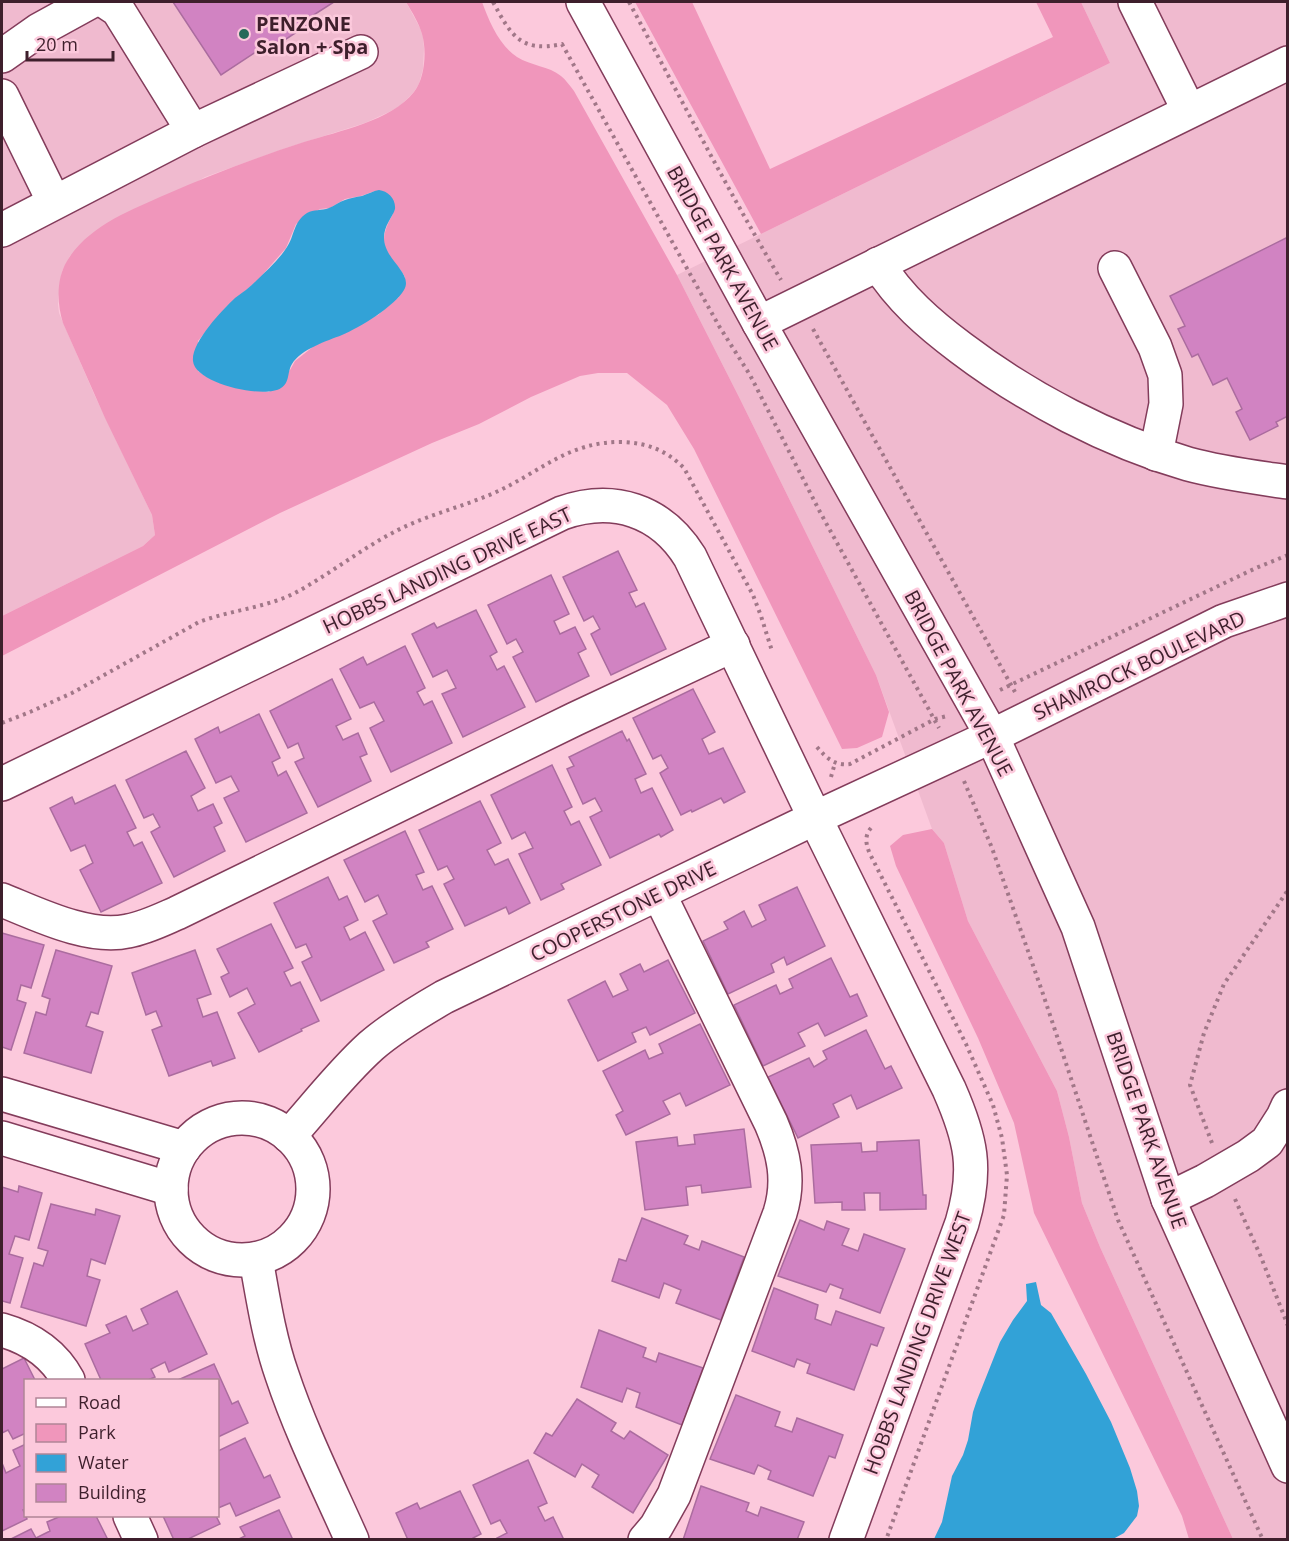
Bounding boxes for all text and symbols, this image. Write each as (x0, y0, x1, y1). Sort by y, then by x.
place label: PENZONE Salon + Spa (256, 10, 368, 60)
scale bar (27, 24, 112, 62)
marker: PENZONE Salon + Spa (237, 27, 251, 41)
text: 20 m (36, 32, 78, 56)
street label: BRIDGE PARK AVENUE (661, 161, 785, 355)
street label: HOBBS LANDING DRIVE EAST (318, 500, 576, 640)
street label: BRIDGE PARK AVENUE (898, 585, 1020, 781)
street label: SHAMROCK BOULEVARD (1029, 604, 1249, 726)
street label: COOPERSTONE DRIVE (526, 854, 720, 968)
street label: BRIDGE PARK AVENUE (1101, 1028, 1193, 1232)
street label: HOBBS LANDING DRIVE WEST (857, 1208, 977, 1478)
legend (24, 1379, 219, 1517)
text: Road (78, 1390, 121, 1414)
text: Park (78, 1420, 116, 1444)
text: Water (78, 1450, 129, 1474)
text: Building (78, 1480, 146, 1504)

